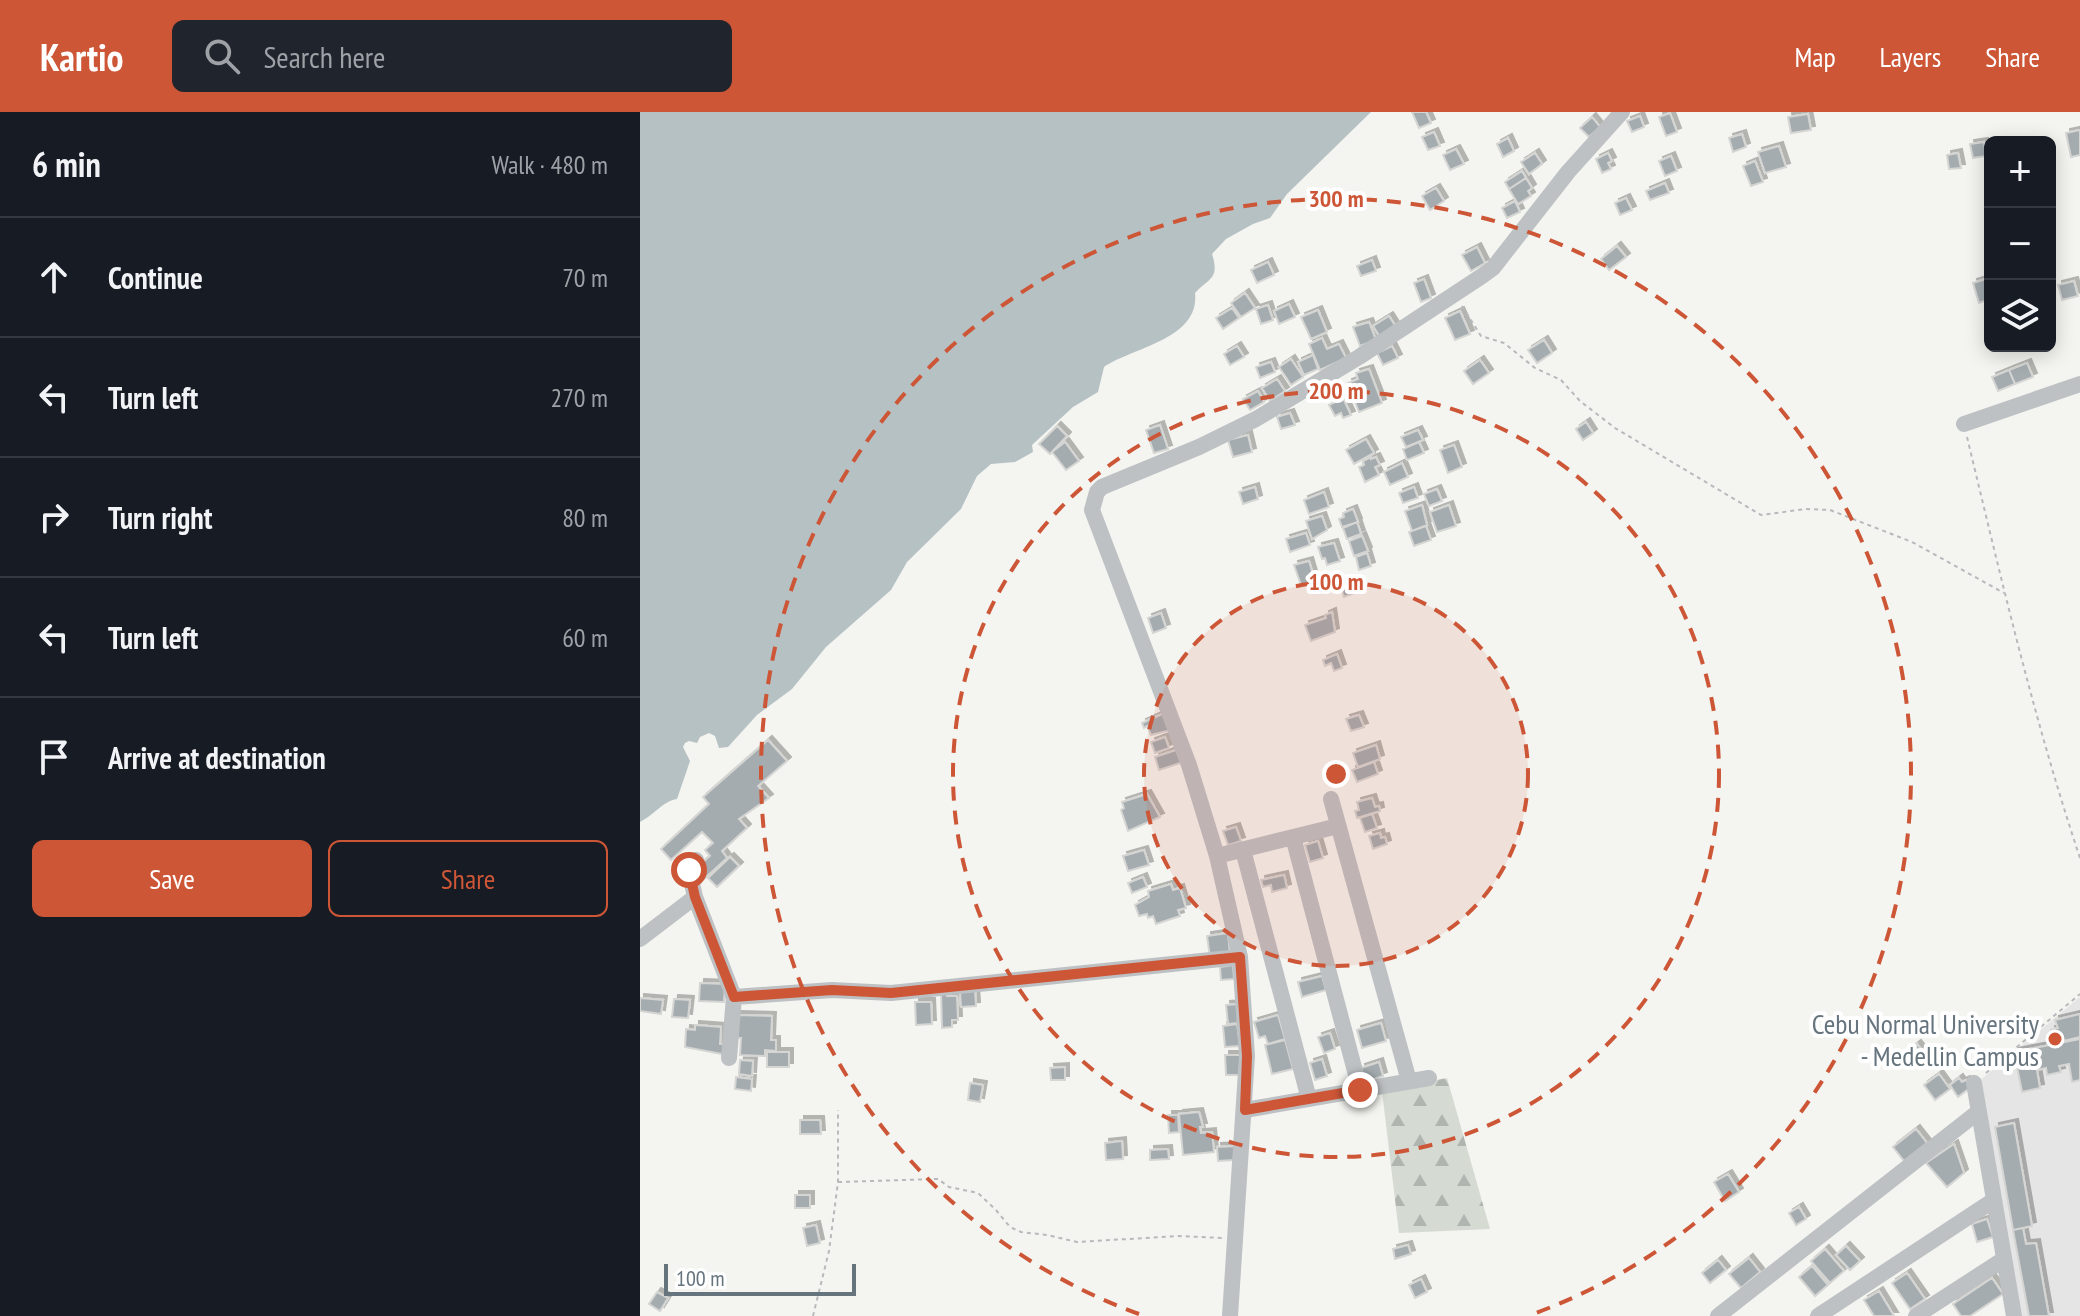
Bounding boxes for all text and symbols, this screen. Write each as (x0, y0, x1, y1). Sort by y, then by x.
search box (172, 20, 732, 92)
text: Kartio (40, 32, 124, 81)
icon: search (200, 34, 244, 78)
text: Search here (264, 37, 385, 76)
text: Map (1794, 38, 1836, 75)
text: Layers (1880, 38, 1941, 75)
text: Share (1985, 38, 2040, 75)
map controls (1984, 136, 2056, 352)
button: + (1984, 136, 2056, 208)
text: 6 min (32, 142, 101, 186)
text: Walk · 480 m (491, 148, 608, 181)
text: 300 m (1308, 183, 1364, 214)
button: − (1984, 208, 2056, 280)
icon: ahead (32, 255, 76, 299)
text: Continue (108, 258, 203, 297)
text: 70 m (562, 261, 608, 294)
button: layers (1984, 280, 2056, 352)
icon: left (32, 375, 76, 419)
text: 200 m (1308, 375, 1364, 406)
text: Turn left (108, 378, 198, 417)
text: 270 m (550, 381, 608, 414)
icon: right (32, 495, 76, 539)
text: Turn right (108, 498, 212, 537)
text: 80 m (562, 501, 608, 534)
text: 100 m (1308, 566, 1364, 597)
icon: left (32, 615, 76, 659)
text: Turn left (108, 618, 198, 657)
text: 60 m (562, 621, 608, 654)
icon: arrive (32, 735, 76, 779)
text: Arrive at destination (108, 738, 326, 777)
centre of rings (1322, 760, 1350, 788)
button: Save (32, 840, 312, 917)
button: Share (328, 840, 608, 917)
route start (671, 852, 707, 888)
place label: Cebu Normal University - Medellin Campus (1812, 1005, 2039, 1074)
marker: Cebu Normal University - Medellin Campus (2046, 1030, 2064, 1048)
route end (1342, 1072, 1378, 1108)
scale bar (664, 1260, 856, 1296)
text: 100 m (676, 1264, 725, 1292)

